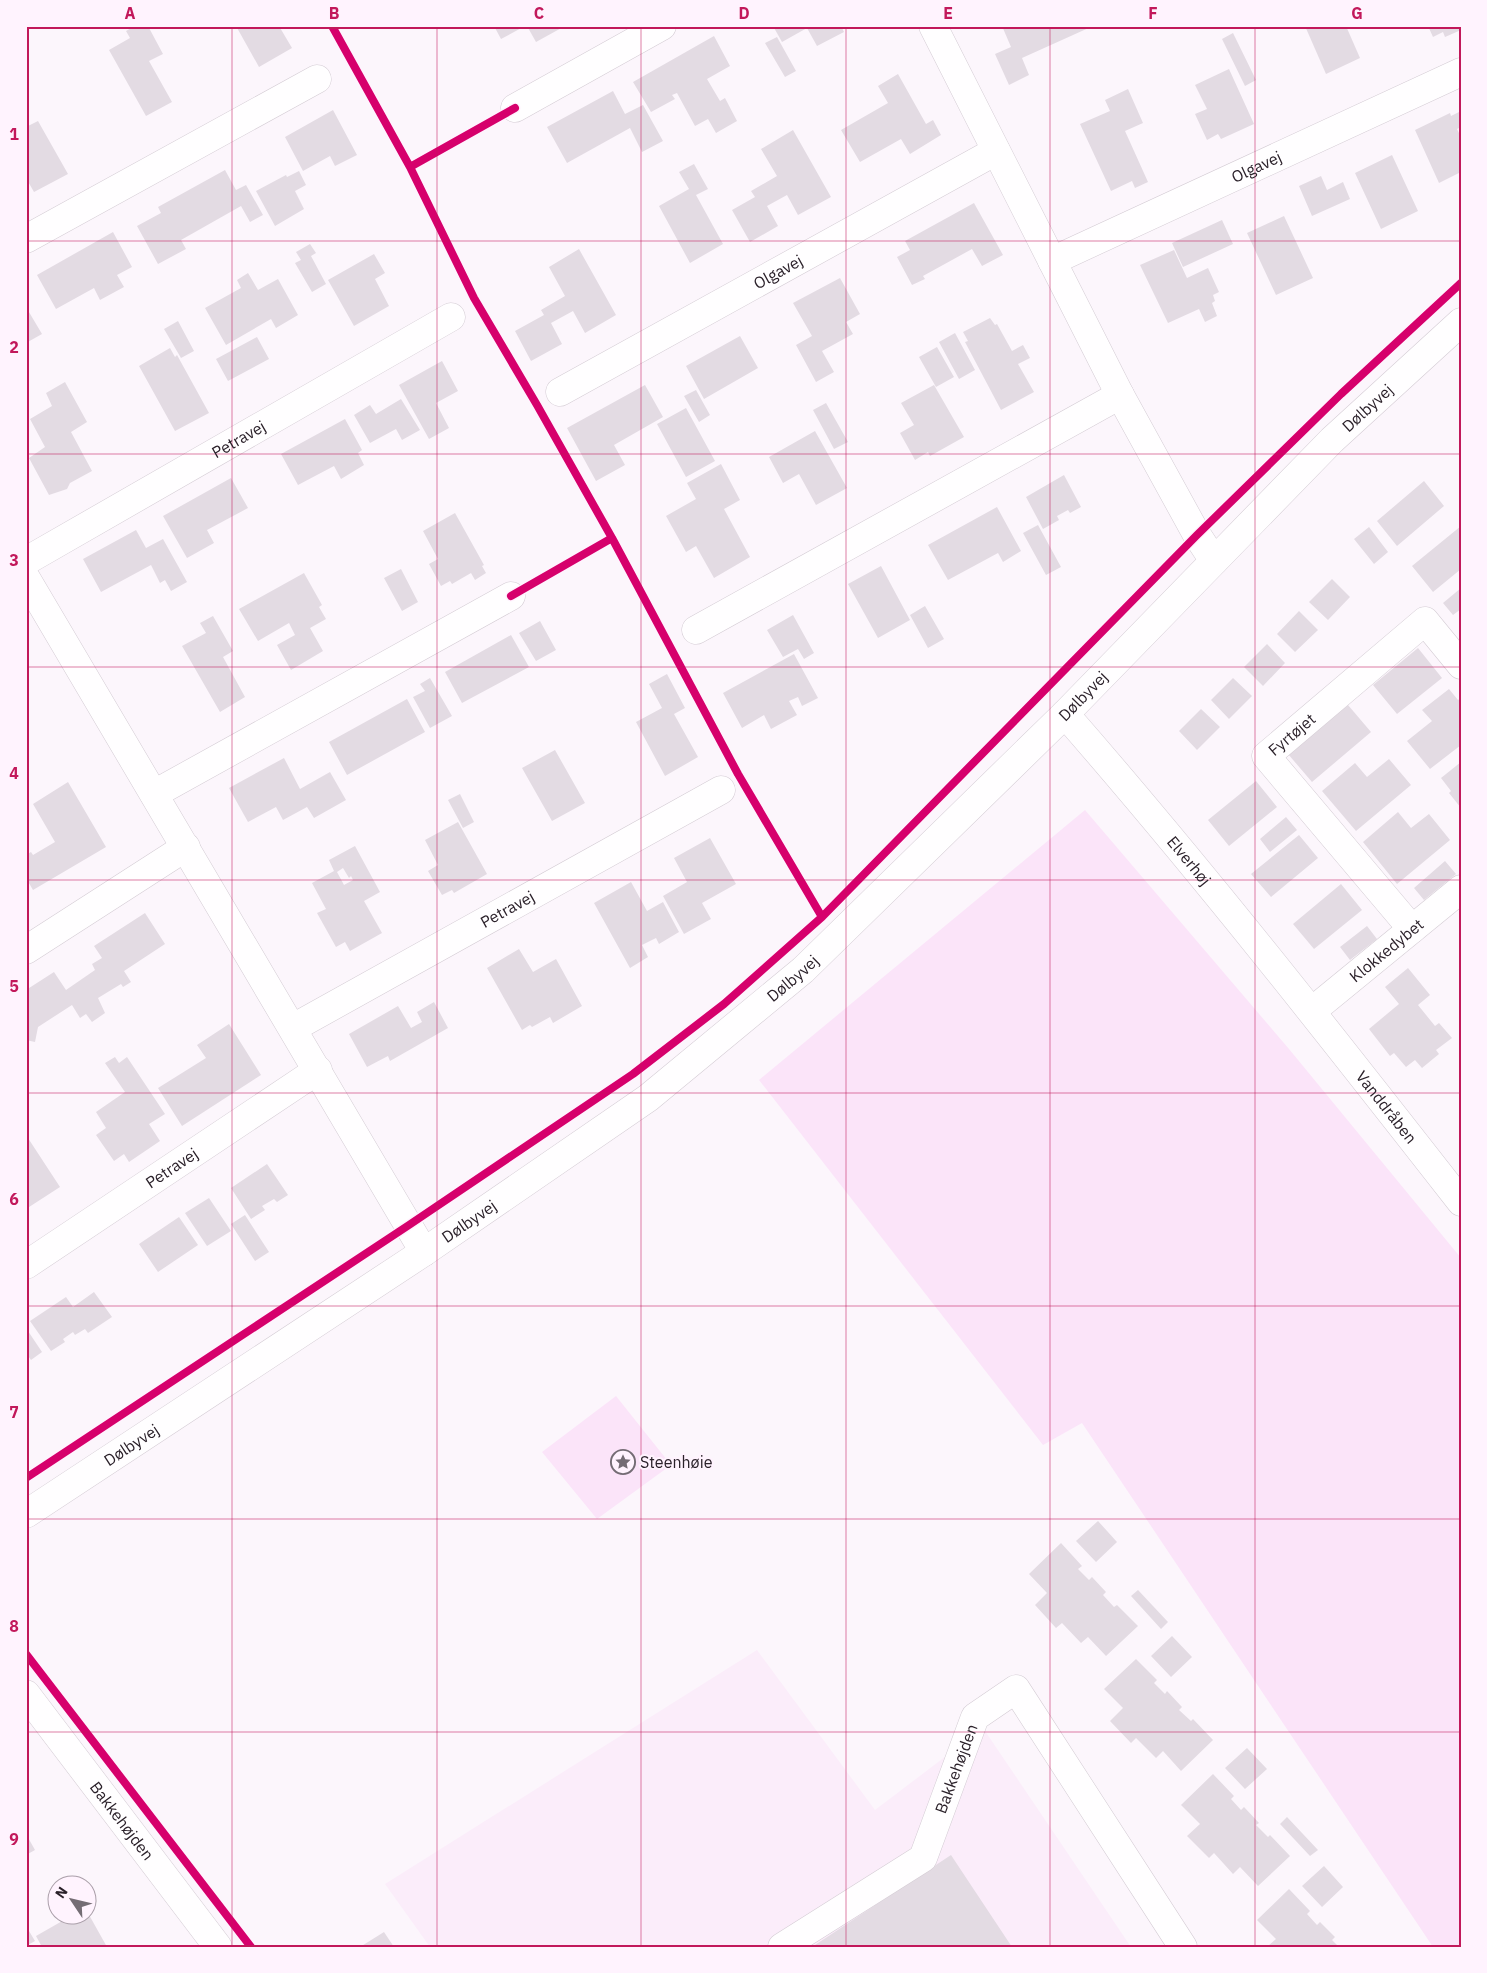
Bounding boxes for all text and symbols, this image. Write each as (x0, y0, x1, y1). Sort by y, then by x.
text: A (125, 3, 136, 23)
text: B (329, 3, 340, 23)
text: C (534, 3, 544, 23)
text: D (738, 3, 750, 23)
text: E (943, 3, 953, 23)
text: F (1148, 3, 1158, 23)
text: G (1351, 3, 1363, 23)
text: 1 (9, 124, 19, 144)
street label: Olgavej (1228, 146, 1285, 187)
street label: Olgavej (750, 250, 806, 293)
text: 2 (9, 337, 19, 357)
street label: Dølbyvej (1338, 379, 1397, 436)
street label: Petravej (208, 416, 269, 462)
text: 3 (9, 550, 19, 570)
street label: Dølbyvej (1054, 667, 1111, 725)
street label: Fyrtøjet (1264, 709, 1319, 760)
text: 4 (9, 763, 19, 783)
street label: Elverhøj (1163, 832, 1215, 889)
street label: Petravej (477, 886, 538, 932)
street label: Klokkedybet (1345, 914, 1427, 986)
street label: Dølbyvej (762, 951, 823, 1006)
text: 5 (9, 976, 19, 996)
street label: Vanddråben (1352, 1067, 1421, 1147)
street label: Petravej (142, 1143, 201, 1192)
text: 6 (9, 1189, 19, 1209)
street label: Dølbyvej (438, 1195, 500, 1247)
text: 7 (9, 1402, 19, 1422)
street label: Dølbyvej (100, 1419, 163, 1470)
place icon: Steenhøie (610, 1449, 636, 1475)
place label: Steenhøie (640, 1452, 713, 1472)
text: 8 (9, 1616, 19, 1636)
street label: Bakkehøjden (930, 1721, 982, 1816)
street label: Bakkehøjden (86, 1777, 158, 1864)
text: 9 (9, 1829, 19, 1849)
north arrow (48, 1876, 98, 1926)
text: N (51, 1883, 72, 1902)

